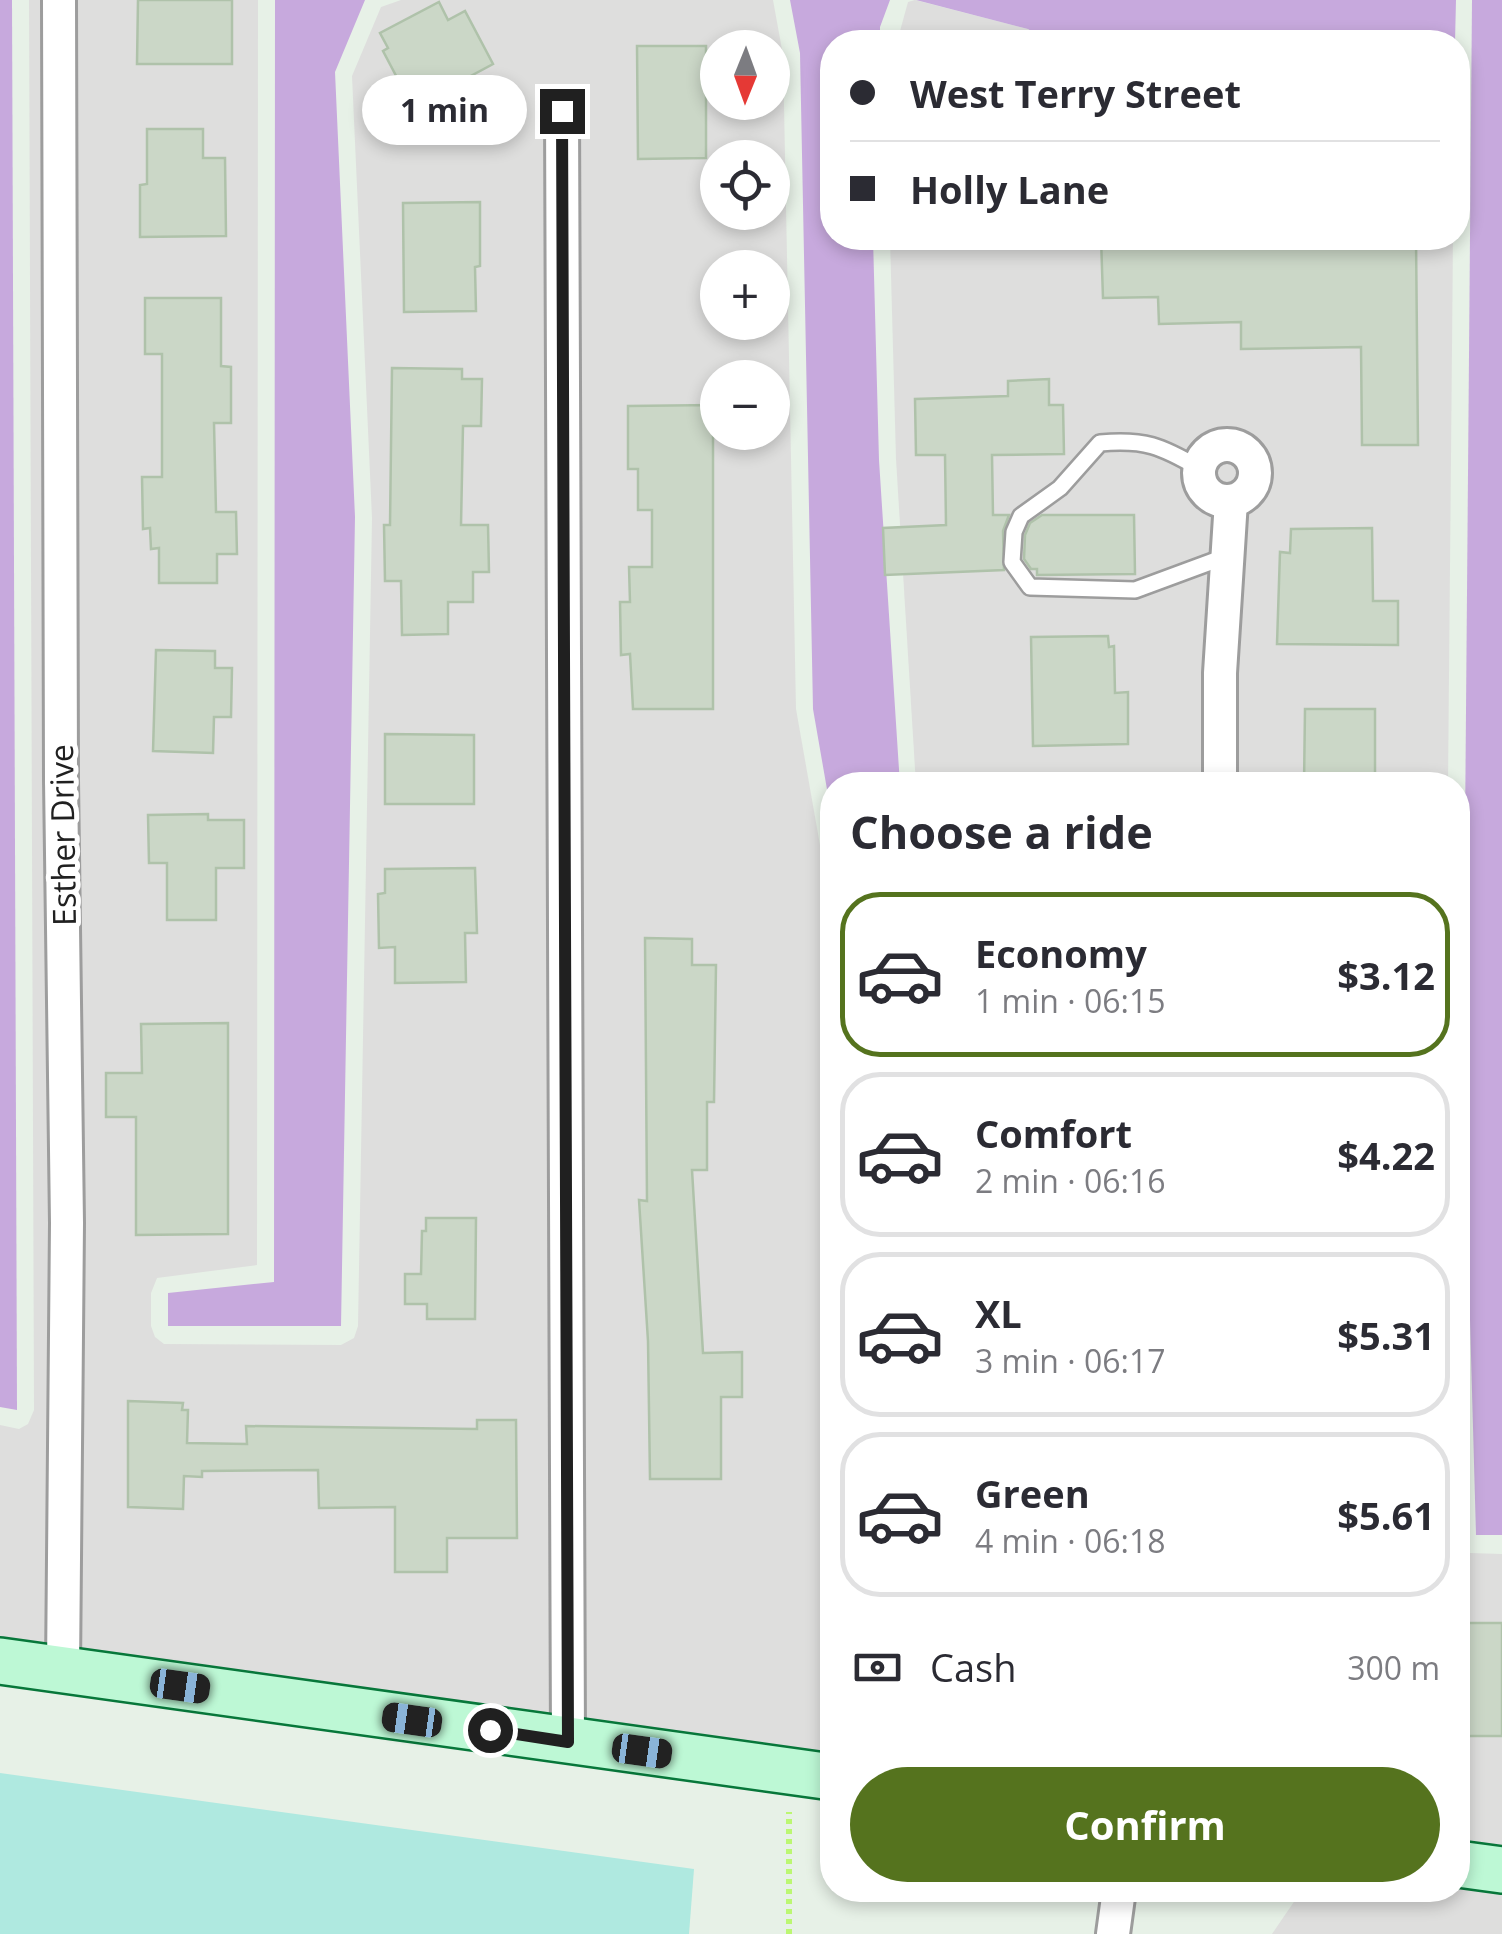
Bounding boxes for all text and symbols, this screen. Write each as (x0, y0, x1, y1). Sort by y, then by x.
north arrow (700, 30, 790, 120)
map controls (700, 30, 790, 450)
text: West Terry Street (910, 67, 1241, 119)
callout: 1 min (362, 76, 527, 146)
text: 1 min (400, 88, 489, 131)
route end (540, 89, 585, 134)
button: locate (700, 140, 790, 230)
text: Holly Lane (910, 163, 1109, 215)
button: + (700, 250, 790, 340)
button: − (700, 360, 790, 450)
street label: Esther Drive (39, 744, 85, 926)
text: Choose a ride (850, 801, 1153, 862)
text: Economy (975, 927, 1147, 979)
icon: car (855, 930, 945, 1020)
text: $3.12 (1337, 949, 1435, 1001)
text: 1 min · 06:15 (975, 979, 1166, 1022)
text: Comfort (975, 1107, 1132, 1159)
icon: car (855, 1110, 945, 1200)
text: $4.22 (1337, 1129, 1435, 1181)
text: 2 min · 06:16 (975, 1159, 1166, 1202)
text: XL (975, 1287, 1022, 1339)
icon: car (855, 1290, 945, 1380)
text: $5.31 (1337, 1309, 1435, 1361)
text: 3 min · 06:17 (975, 1339, 1166, 1382)
text: Green (975, 1467, 1090, 1519)
icon: car (855, 1470, 945, 1560)
text: $5.61 (1337, 1489, 1435, 1541)
text: 4 min · 06:18 (975, 1519, 1166, 1562)
icon: cash (850, 1640, 905, 1695)
text: Cash (930, 1641, 1016, 1693)
text: 300 m (1347, 1646, 1440, 1689)
car (148, 1667, 212, 1705)
car (380, 1701, 444, 1739)
route start (468, 1708, 513, 1753)
car (610, 1732, 674, 1770)
button: Confirm (850, 1767, 1440, 1882)

